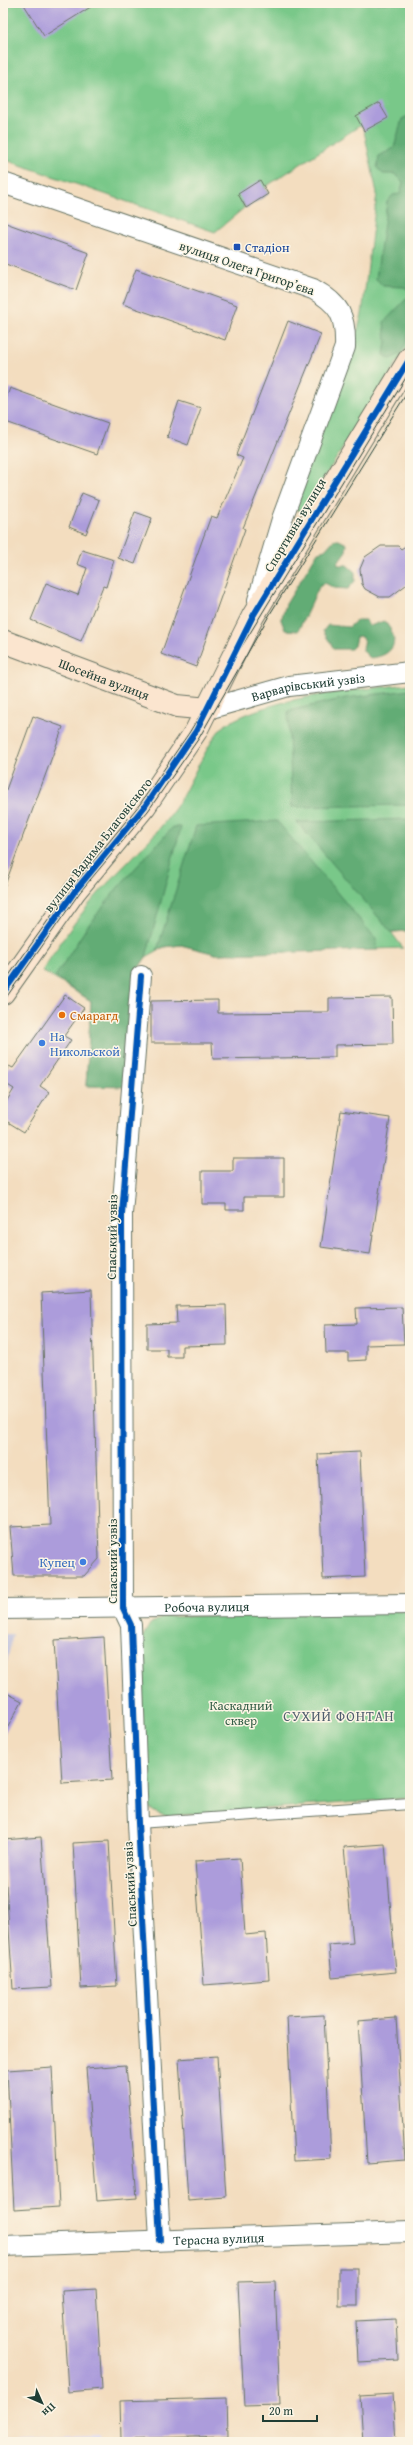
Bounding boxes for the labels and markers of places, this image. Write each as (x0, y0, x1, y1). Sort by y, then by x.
place label: Стадіон (245, 238, 290, 257)
marker: Стадіон (232, 242, 242, 252)
place label: Смарагд (70, 1006, 118, 1025)
marker: Смарагд (57, 1010, 67, 1020)
place label: На Никольской (50, 1027, 120, 1061)
marker: На Никольской (37, 1038, 47, 1048)
place label: Купец (40, 1553, 76, 1572)
marker: Купец (78, 1557, 88, 1567)

